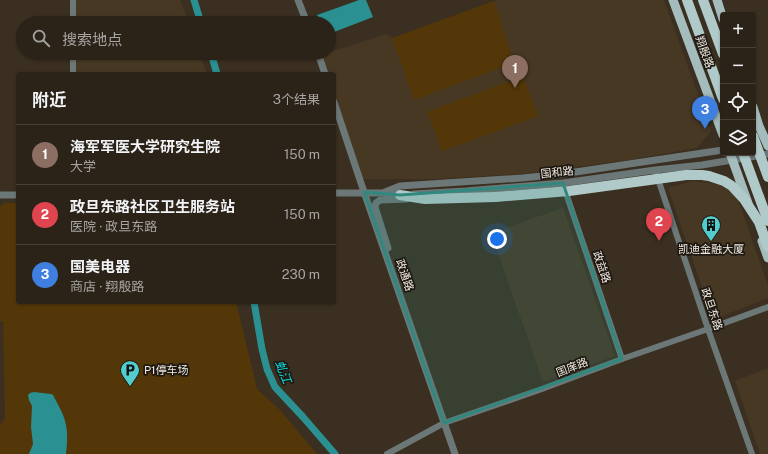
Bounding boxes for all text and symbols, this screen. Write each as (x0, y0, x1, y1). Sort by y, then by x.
map controls (720, 12, 756, 156)
button: + (720, 12, 756, 48)
search box (16, 16, 336, 60)
icon: search (30, 27, 52, 49)
text: 搜索地点 (62, 31, 122, 48)
street label: 翔殷路 (694, 34, 716, 70)
button: − (720, 48, 756, 84)
pin: 1 (502, 55, 528, 88)
button: locate (720, 84, 756, 120)
text: 附近 (32, 90, 66, 110)
text: 3个结果 (273, 92, 320, 107)
pin: 3 (692, 96, 718, 129)
button: layers (720, 120, 756, 156)
text: 海军军医大学研究生院 (70, 138, 220, 155)
text: 1 (42, 147, 48, 162)
text: 150 m (284, 147, 320, 162)
text: 大学 (70, 159, 96, 174)
street label: 国和路 (540, 164, 574, 180)
text: 政旦东路社区卫生服务站 (70, 198, 235, 215)
text: 2 (41, 207, 49, 222)
text: 150 m (284, 207, 320, 222)
pin: 2 (646, 208, 672, 241)
building icon: 凯迪金融大厦 (700, 214, 722, 242)
text: 医院 · 政旦东路 (70, 219, 157, 234)
your location (487, 229, 507, 249)
place label: 凯迪金融大厦 (678, 243, 744, 255)
street label: 政益路 (591, 249, 613, 285)
street label: 政通路 (394, 257, 416, 293)
text: 国美电器 (70, 258, 130, 275)
text: 3 (41, 267, 49, 282)
text: 230 m (282, 267, 320, 282)
text: 商店 · 翔殷路 (70, 279, 144, 294)
street label: 政旦东路 (699, 286, 725, 332)
street label: 国庠路 (554, 355, 590, 379)
water label: 虬江 (272, 358, 295, 388)
parking icon: P1停车场 (119, 359, 141, 387)
place label: P1停车场 (144, 364, 188, 376)

